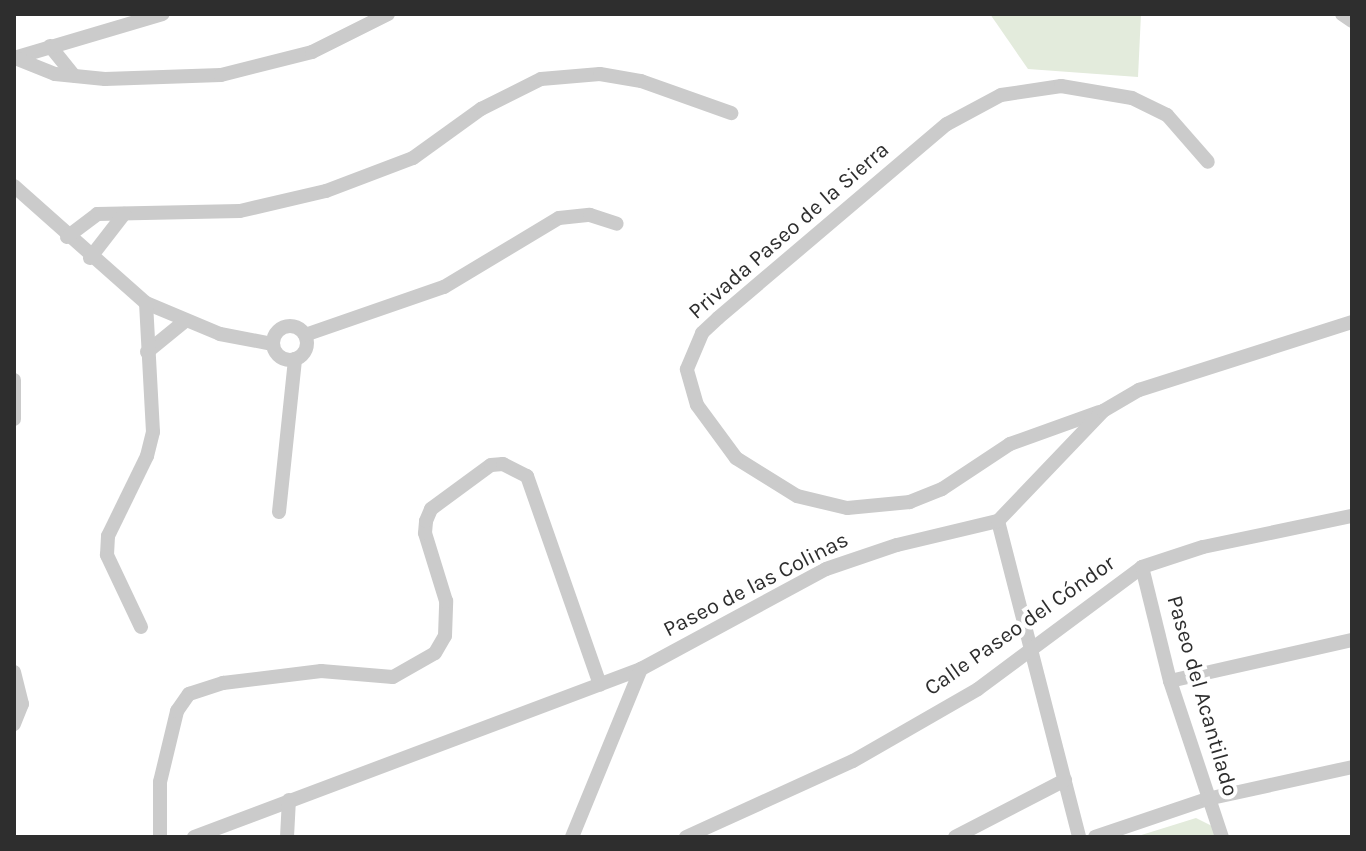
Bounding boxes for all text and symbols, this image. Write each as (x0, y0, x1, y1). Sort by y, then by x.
street label: Privada Paseo de la Sierra (683, 137, 895, 325)
street label: Paseo de las Colinas (659, 527, 853, 643)
street label: Calle Paseo del Cóndor (920, 550, 1120, 702)
street label: Paseo del Acantilado (1161, 593, 1243, 799)

